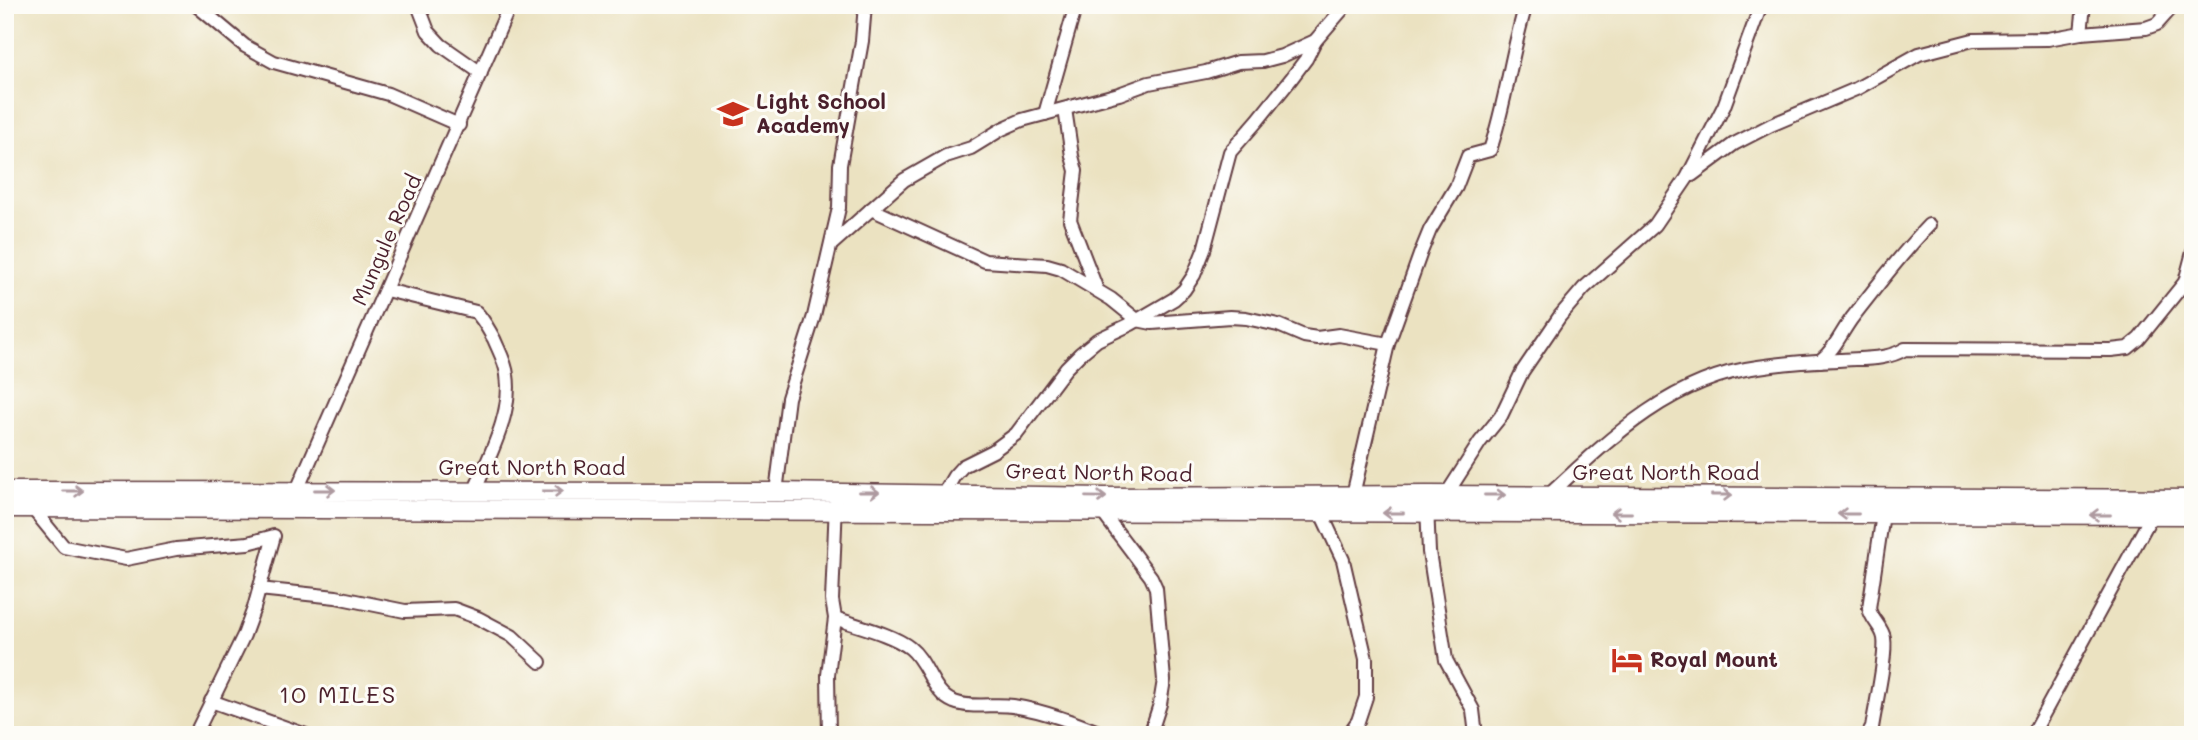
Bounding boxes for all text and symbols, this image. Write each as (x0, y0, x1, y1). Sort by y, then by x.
place label: Light School Academy (756, 87, 886, 139)
school or university icon: Light School Academy (716, 97, 750, 131)
street label: Mungule Road (345, 170, 427, 309)
street label: Great North Road (439, 453, 625, 480)
street label: Great North Road (1005, 456, 1193, 487)
street label: Great North Road (1573, 458, 1759, 485)
one-way arrow (314, 483, 337, 497)
one-way arrow (62, 484, 85, 498)
one-way arrow (541, 484, 564, 498)
one-way arrow (857, 485, 880, 499)
one-way arrow (1483, 488, 1506, 502)
one-way arrow (1711, 489, 1734, 502)
one-way arrow (1084, 490, 1107, 504)
one-way arrow (1382, 506, 1405, 520)
one-way arrow (1609, 506, 1632, 520)
one-way arrow (1837, 507, 1860, 521)
one-way arrow (2089, 508, 2112, 522)
hotel icon: Royal Mount (1610, 643, 1644, 677)
place label: Royal Mount (1650, 645, 1778, 673)
district label: 10 MILES (279, 678, 397, 709)

